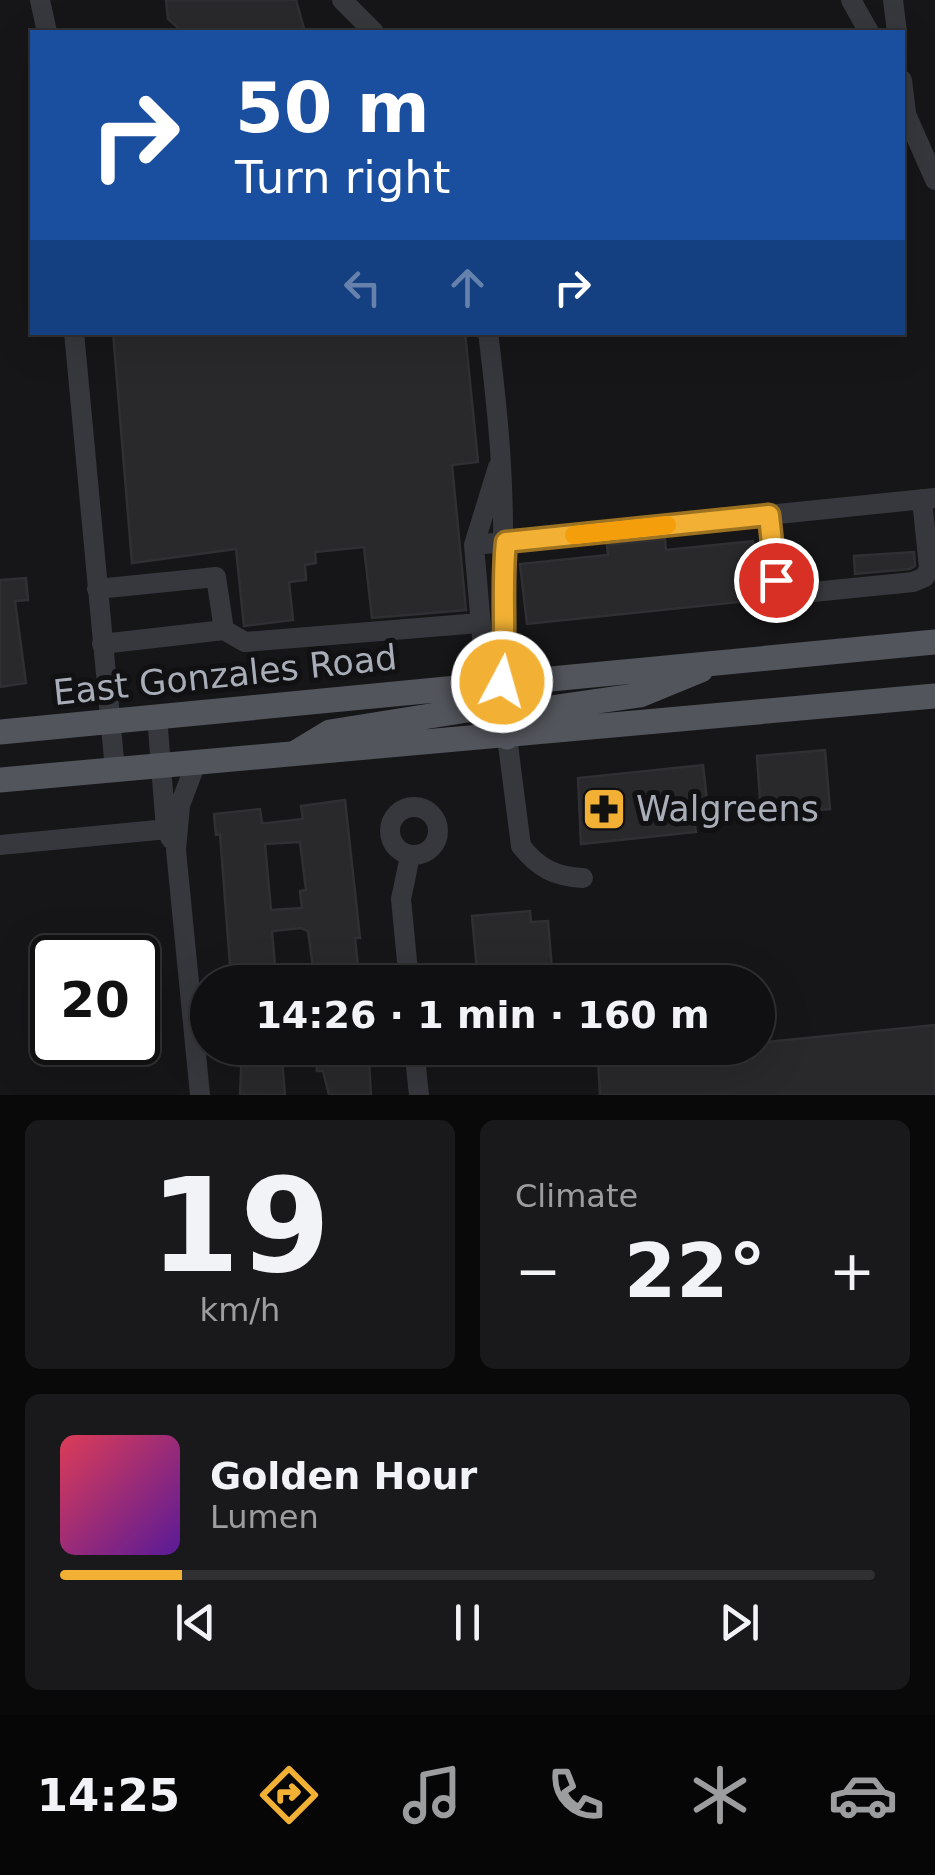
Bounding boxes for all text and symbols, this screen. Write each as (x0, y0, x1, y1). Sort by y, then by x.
text: 50 m (235, 67, 430, 149)
icon: right (70, 70, 200, 200)
text: Turn right (235, 151, 450, 204)
icon: left (335, 260, 390, 315)
icon: ahead (440, 260, 495, 315)
icon: right (545, 260, 600, 315)
pin (734, 538, 819, 623)
icon: arrive (749, 553, 804, 608)
position arrow (450, 630, 554, 734)
street label: East Gonzales Road (51, 637, 399, 713)
pharmacy icon: Walgreens (581, 786, 627, 832)
place label: Walgreens (636, 789, 819, 829)
speed limit sign: 20 (30, 935, 160, 1065)
text: 14:26 · 1 min · 160 m (255, 993, 710, 1037)
text: 19 (150, 1150, 330, 1302)
text: Climate (515, 1177, 638, 1215)
text: 22° (624, 1227, 766, 1315)
text: − (515, 1239, 561, 1303)
text: + (829, 1239, 875, 1303)
text: km/h (200, 1291, 280, 1329)
text: Golden Hour (210, 1454, 477, 1498)
text: Lumen (210, 1498, 319, 1536)
icon: previous (168, 1595, 223, 1650)
icon: pause (440, 1595, 495, 1650)
icon: next (712, 1595, 767, 1650)
icon: directions (254, 1760, 324, 1830)
icon: music (397, 1760, 467, 1830)
icon: phone (541, 1760, 611, 1830)
icon: climate (685, 1760, 755, 1830)
icon: car (828, 1760, 898, 1830)
text: 14:25 (37, 1769, 180, 1822)

